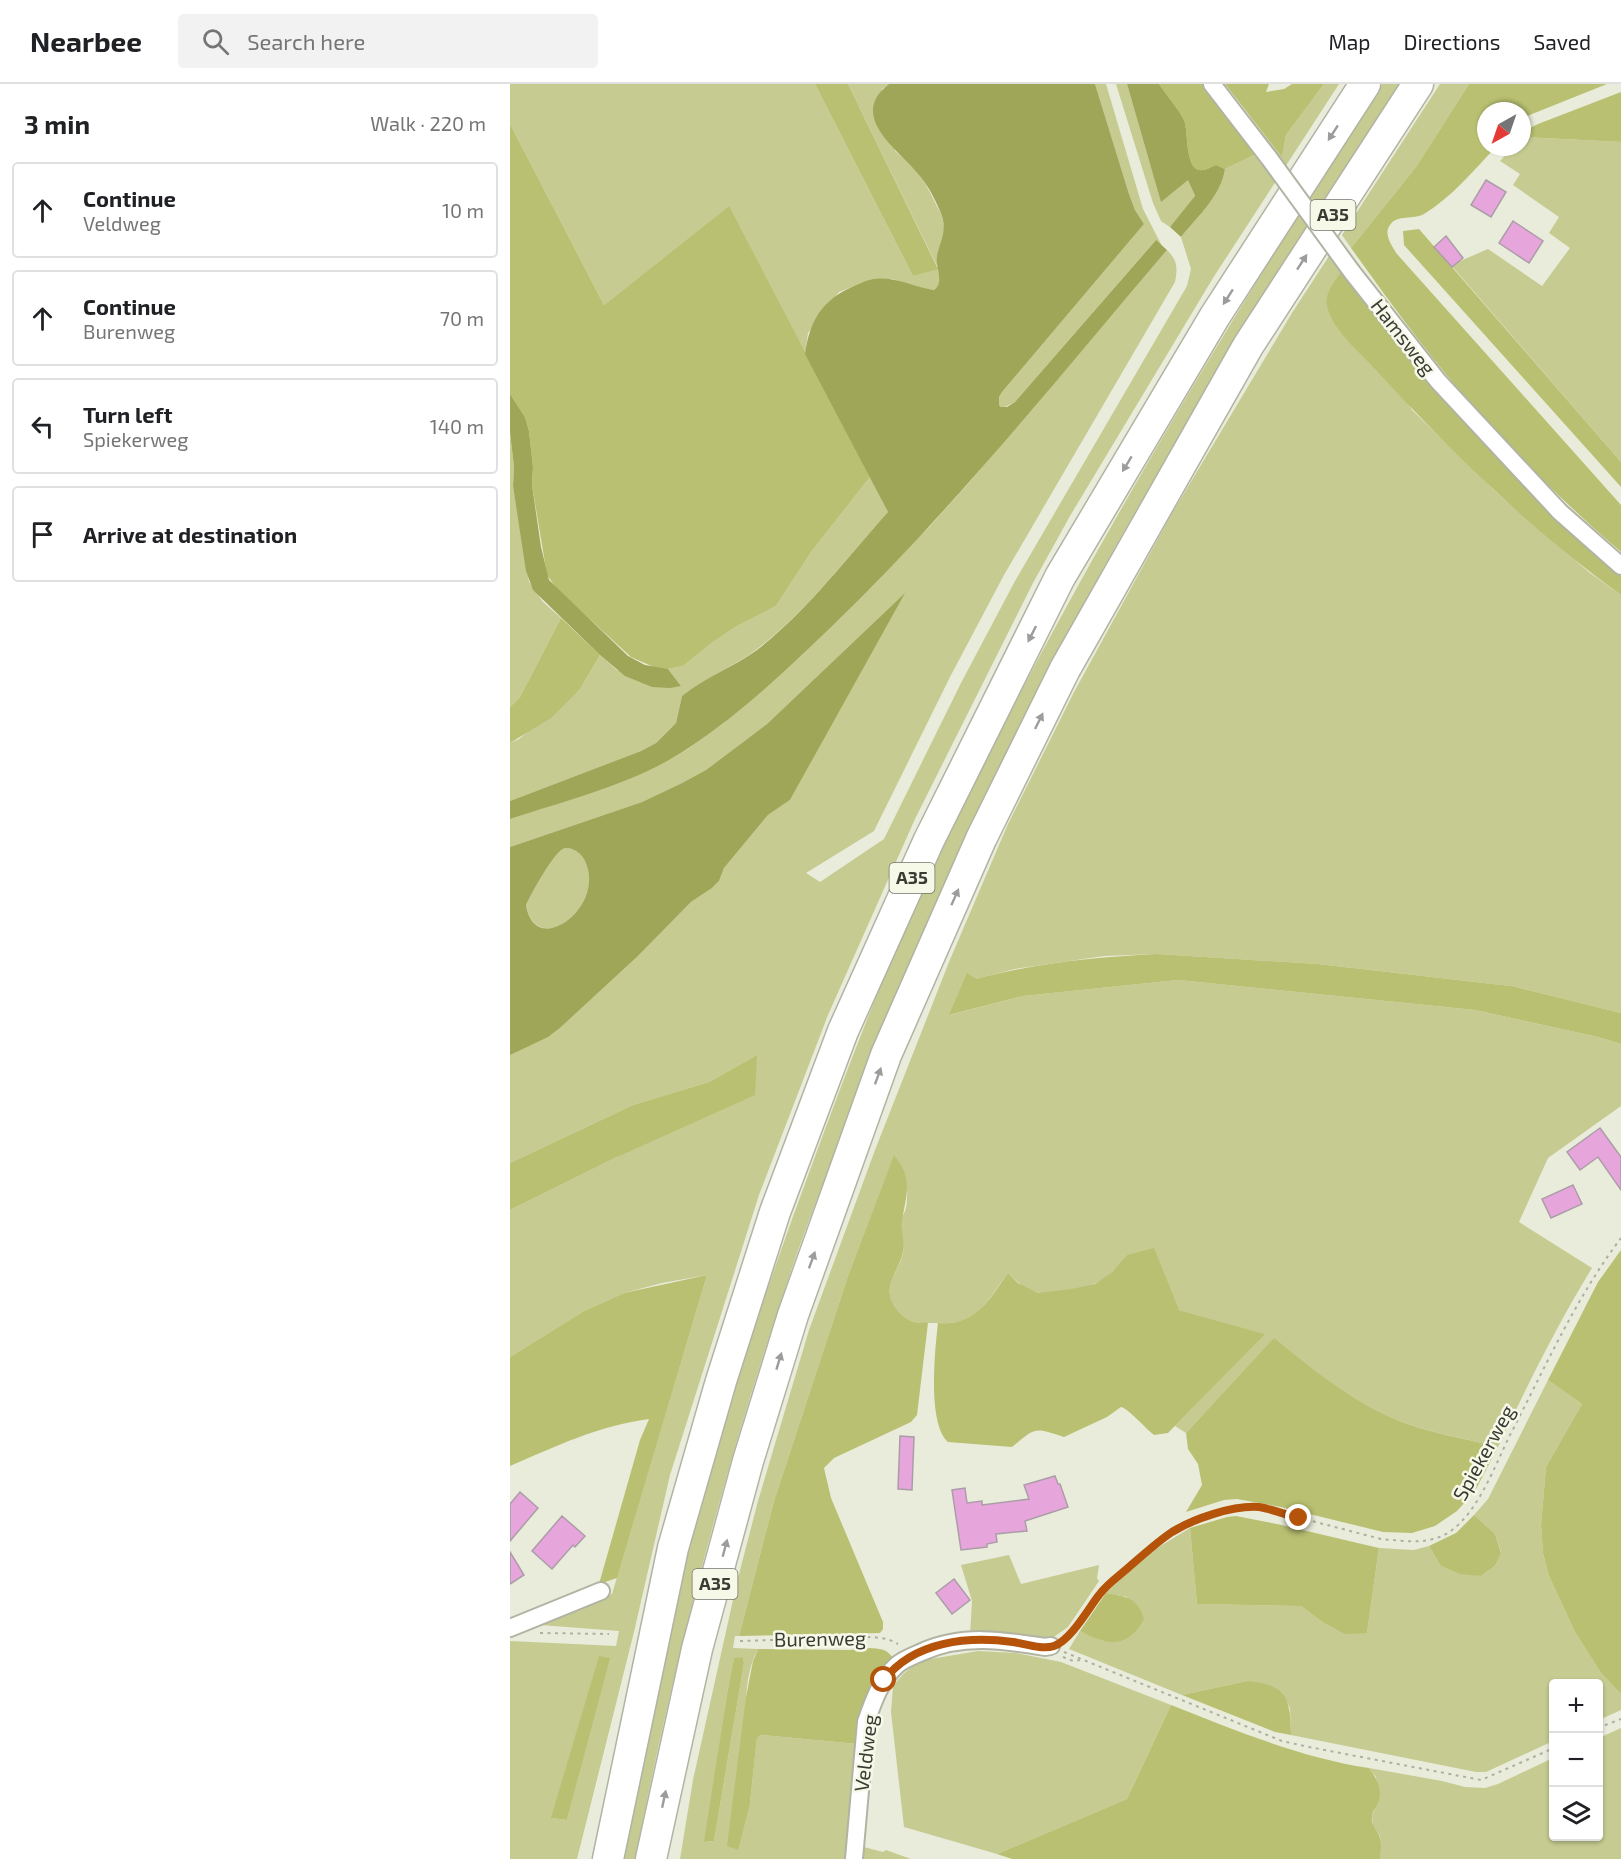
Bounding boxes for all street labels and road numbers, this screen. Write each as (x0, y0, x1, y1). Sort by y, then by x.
road number: A35 (1310, 200, 1356, 230)
street label: Hamsweg (1367, 293, 1441, 379)
road number: A35 (890, 863, 934, 893)
street label: Spiekerweg (1447, 1401, 1519, 1504)
road number: A35 (692, 1569, 738, 1599)
street label: Burenweg (774, 1625, 866, 1651)
street label: Veldweg (848, 1713, 882, 1793)

